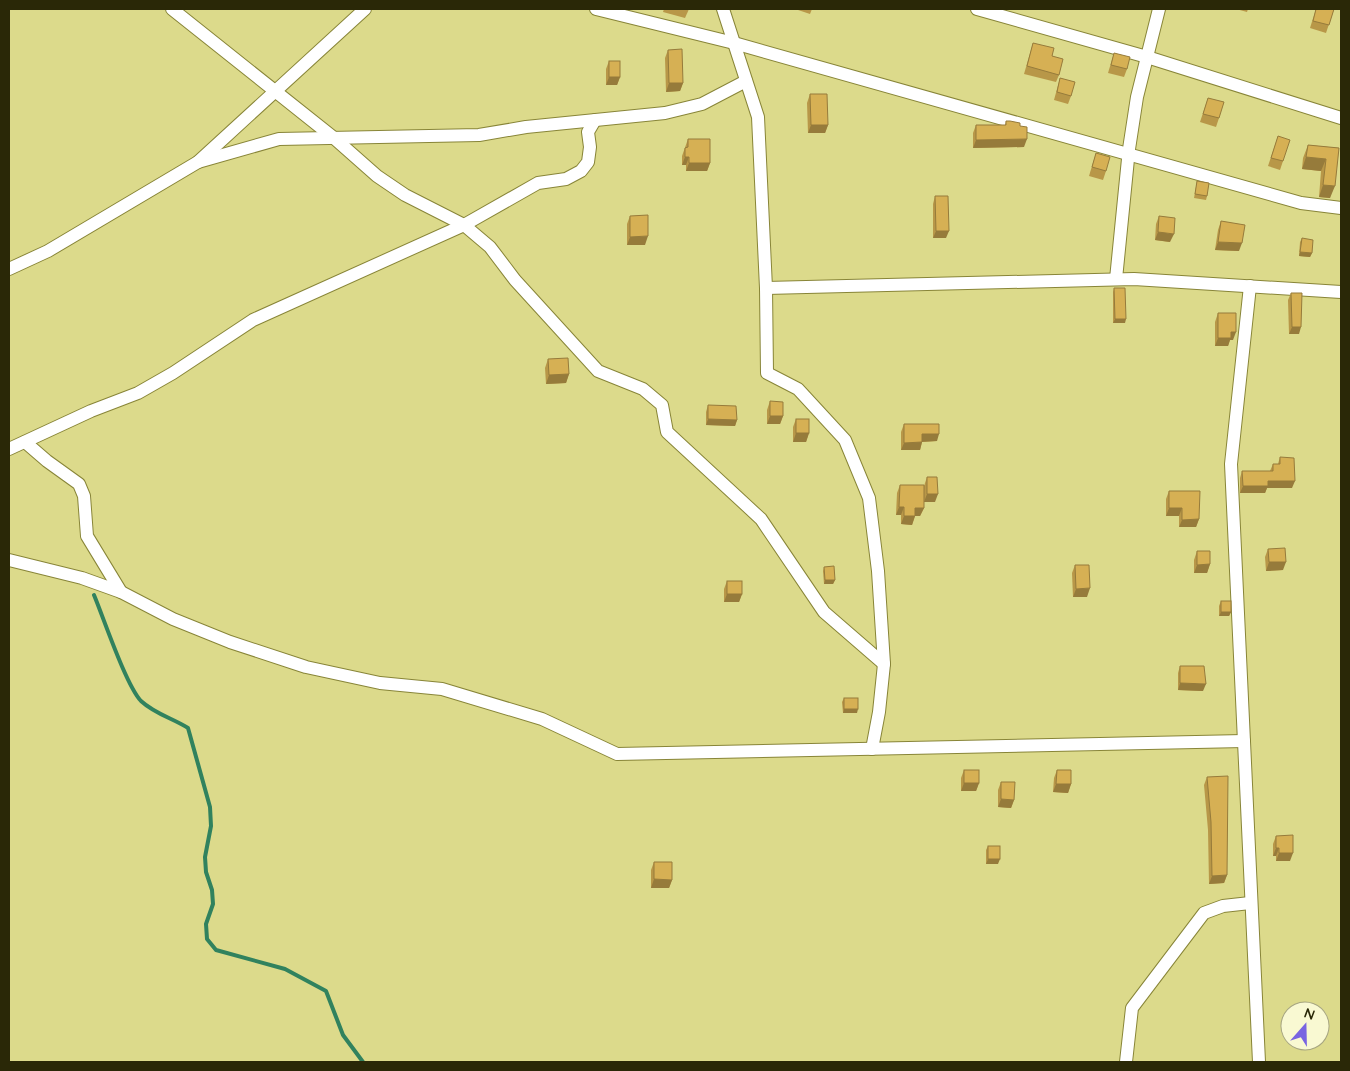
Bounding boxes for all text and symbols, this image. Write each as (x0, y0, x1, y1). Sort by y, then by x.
north arrow (1280, 1001, 1330, 1051)
text: N (1302, 1004, 1317, 1024)

